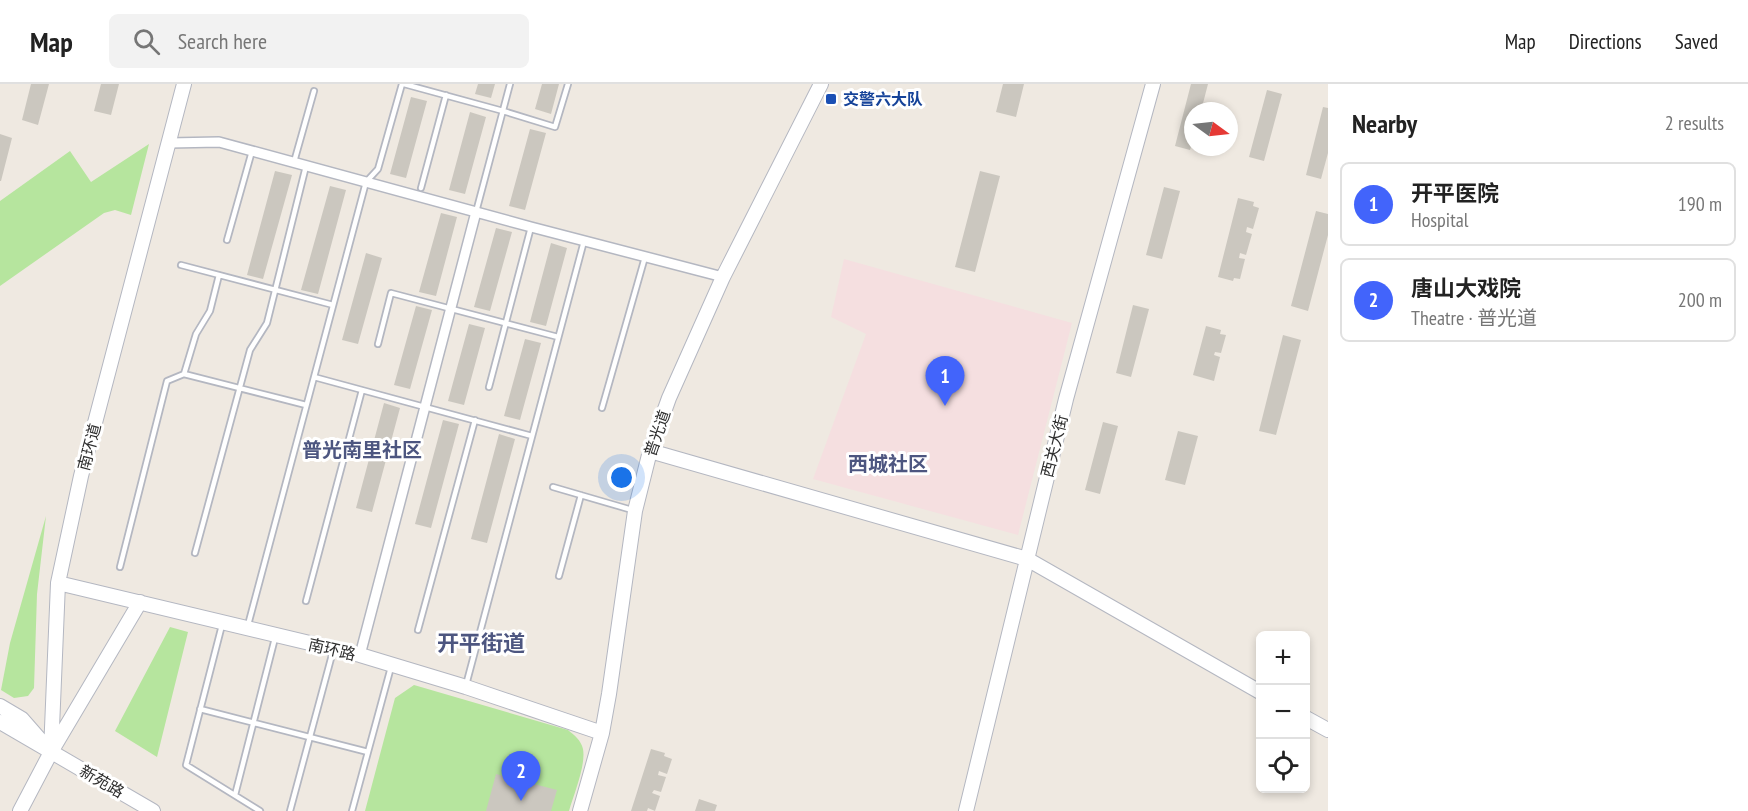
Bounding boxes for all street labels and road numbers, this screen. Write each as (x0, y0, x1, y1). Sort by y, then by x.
street label: 普光道 (640, 407, 674, 459)
street label: 西关大街 (1037, 413, 1071, 479)
street label: 南环道 (73, 421, 105, 473)
street label: 南环路 (306, 634, 358, 664)
street label: 新苑路 (76, 760, 128, 802)

